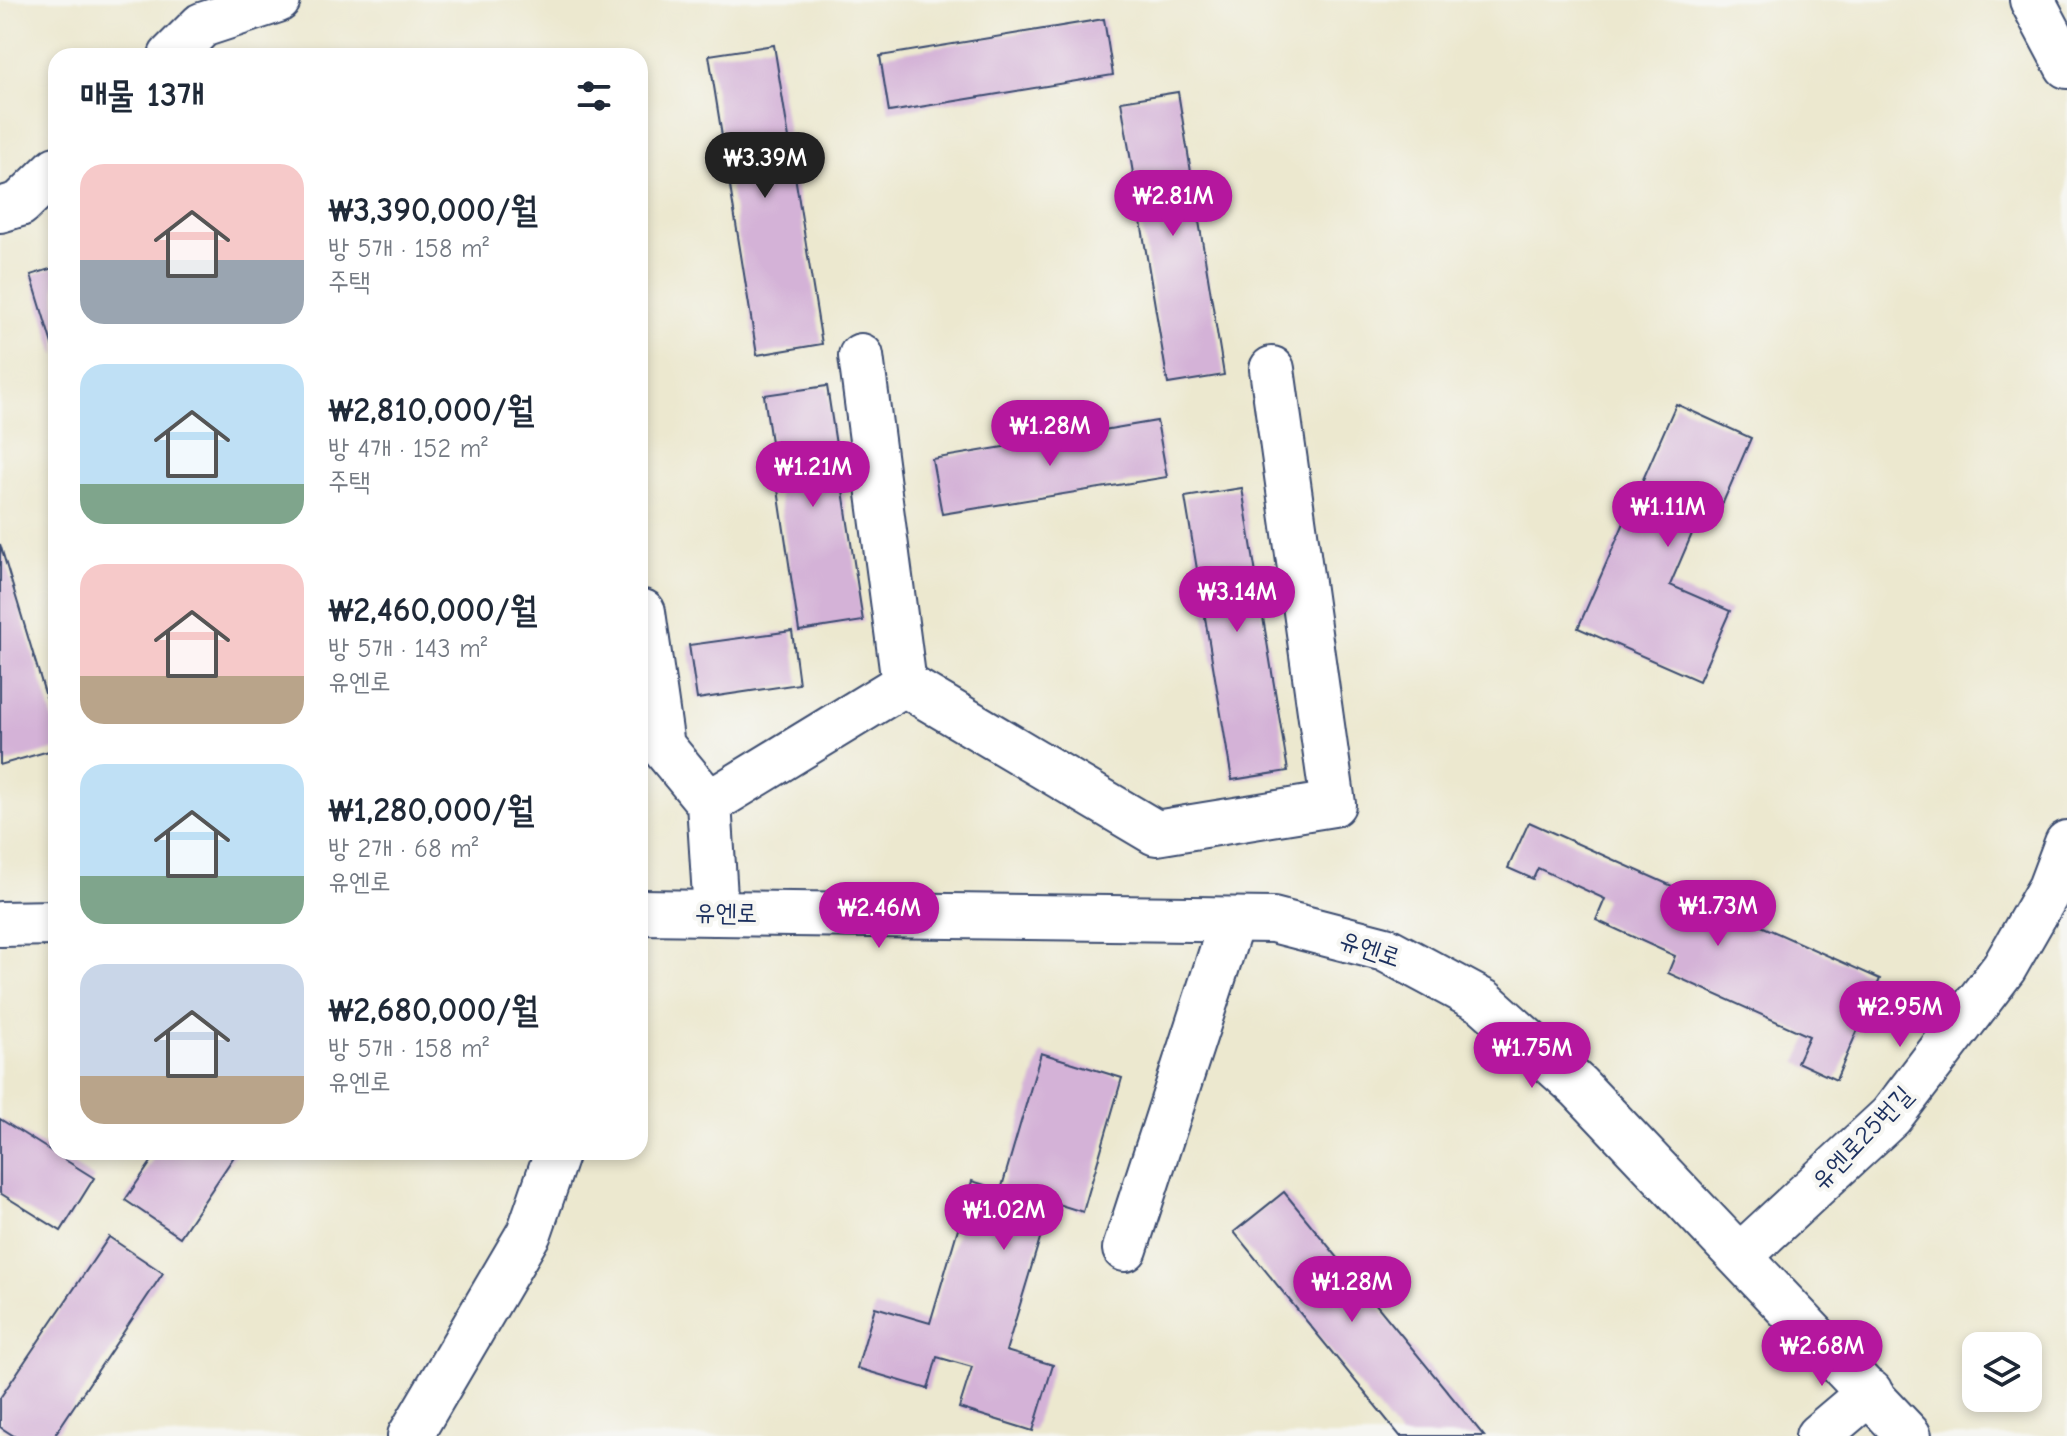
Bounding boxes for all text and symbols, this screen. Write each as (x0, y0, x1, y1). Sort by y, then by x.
icon: filters (572, 74, 616, 118)
text: 매물 13개 (80, 75, 204, 115)
pin: ₩3.39M (700, 132, 830, 200)
text: ₩3.39M (723, 143, 807, 173)
pin: ₩2.81M (1108, 170, 1238, 238)
text: ₩2.81M (1132, 181, 1214, 211)
text: ₩3,390,000/월 (328, 190, 538, 230)
icon: home (144, 196, 240, 292)
text: 방 5개 · 158 m² (328, 234, 489, 264)
text: 주택 (328, 267, 370, 297)
text: ₩2,810,000/월 (328, 390, 534, 430)
icon: home (144, 396, 240, 492)
pin: ₩1.28M (985, 400, 1115, 468)
text: ₩1.28M (1009, 411, 1091, 441)
text: 방 4개 · 152 m² (328, 434, 488, 464)
pin: ₩1.21M (748, 441, 878, 509)
text: ₩1.21M (774, 452, 852, 482)
text: 주택 (328, 467, 370, 497)
pin: ₩1.11M (1603, 481, 1733, 549)
text: ₩1.11M (1630, 492, 1706, 522)
pin: ₩3.14M (1172, 566, 1302, 634)
text: ₩3.14M (1197, 577, 1277, 607)
text: ₩2,460,000/월 (328, 590, 537, 630)
icon: home (144, 596, 240, 692)
text: 방 5개 · 143 m² (328, 634, 487, 664)
text: 유엔로 (328, 667, 391, 697)
text: ₩1,280,000/월 (328, 790, 534, 830)
icon: home (144, 796, 240, 892)
text: 방 2개 · 68 m² (328, 834, 478, 864)
text: 유엔로 (328, 867, 391, 897)
pin: ₩1.73M (1653, 880, 1783, 948)
pin: ₩2.46M (814, 882, 944, 950)
text: ₩1.73M (1678, 891, 1758, 921)
text: ₩2.46M (837, 893, 921, 923)
street label: 유엔로 (694, 897, 758, 929)
street label: 유엔로 (1335, 925, 1405, 973)
pin: ₩2.95M (1835, 981, 1965, 1049)
text: ₩2,680,000/월 (328, 990, 538, 1030)
text: ₩2.95M (1857, 992, 1943, 1022)
icon: home (144, 996, 240, 1092)
pin: ₩1.75M (1467, 1022, 1597, 1090)
text: ₩1.75M (1492, 1033, 1572, 1063)
text: 방 5개 · 158 m² (328, 1034, 489, 1064)
text: 유엔로 (328, 1067, 391, 1097)
street label: 유엔로25번길 (1805, 1080, 1919, 1196)
pin: ₩1.02M (939, 1184, 1069, 1252)
text: ₩1.02M (962, 1195, 1046, 1225)
pin: ₩1.28M (1287, 1256, 1417, 1324)
text: ₩1.28M (1311, 1267, 1393, 1297)
pin: ₩2.68M (1757, 1320, 1887, 1388)
text: ₩2.68M (1780, 1331, 1864, 1361)
map controls (1962, 1332, 2042, 1412)
button: layers (1962, 1332, 2042, 1412)

